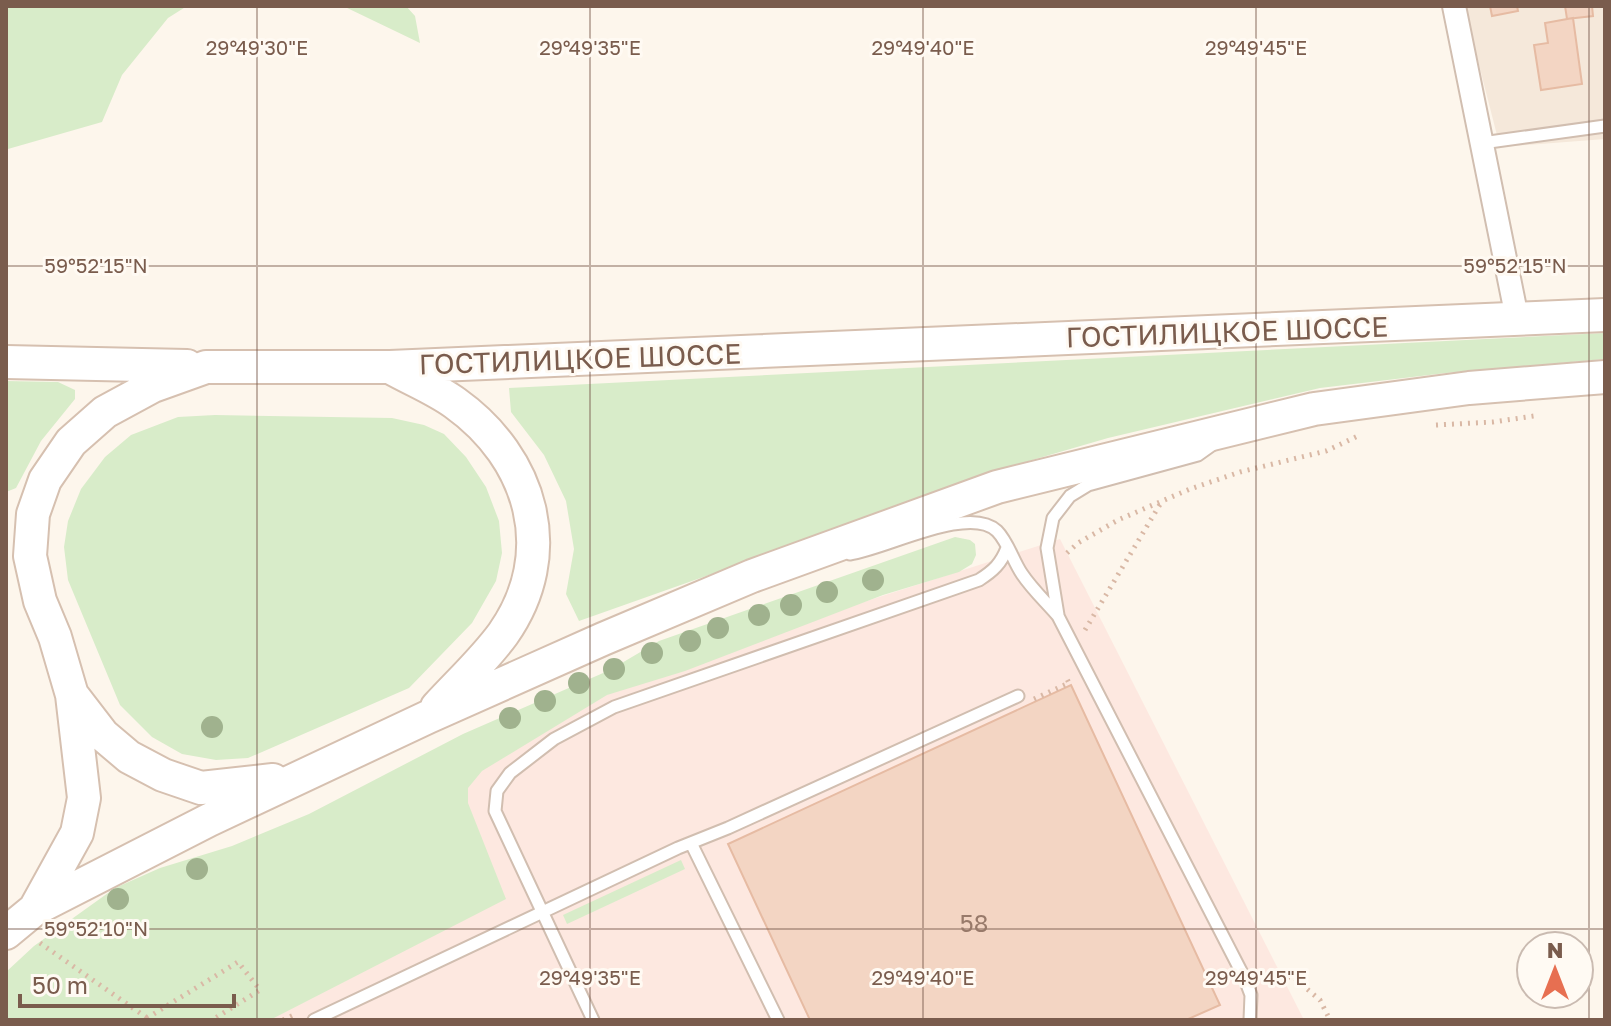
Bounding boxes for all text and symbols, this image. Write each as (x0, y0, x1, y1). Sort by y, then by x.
text: 29°49'30"E (206, 35, 308, 59)
text: 29°49'35"E (539, 35, 641, 59)
text: 29°49'40"E (872, 35, 975, 59)
text: 29°49'45"E (1205, 35, 1307, 59)
text: 59°52'15"N (44, 253, 148, 277)
text: 59°52'15"N (1463, 253, 1567, 277)
street label: ГОСТИЛИЦКОЕ ШОССЕ (1065, 309, 1389, 354)
street label: ГОСТИЛИЦКОЕ ШОССЕ (418, 336, 742, 381)
house number: 58 (960, 908, 988, 937)
text: 59°52'10"N (44, 916, 148, 940)
north arrow (1515, 930, 1595, 1010)
text: N (1547, 936, 1563, 963)
scale bar (20, 958, 234, 1008)
text: 29°49'35"E (539, 965, 641, 989)
text: 29°49'40"E (872, 965, 975, 989)
text: 29°49'45"E (1205, 965, 1307, 989)
text: 50 m (32, 970, 88, 999)

